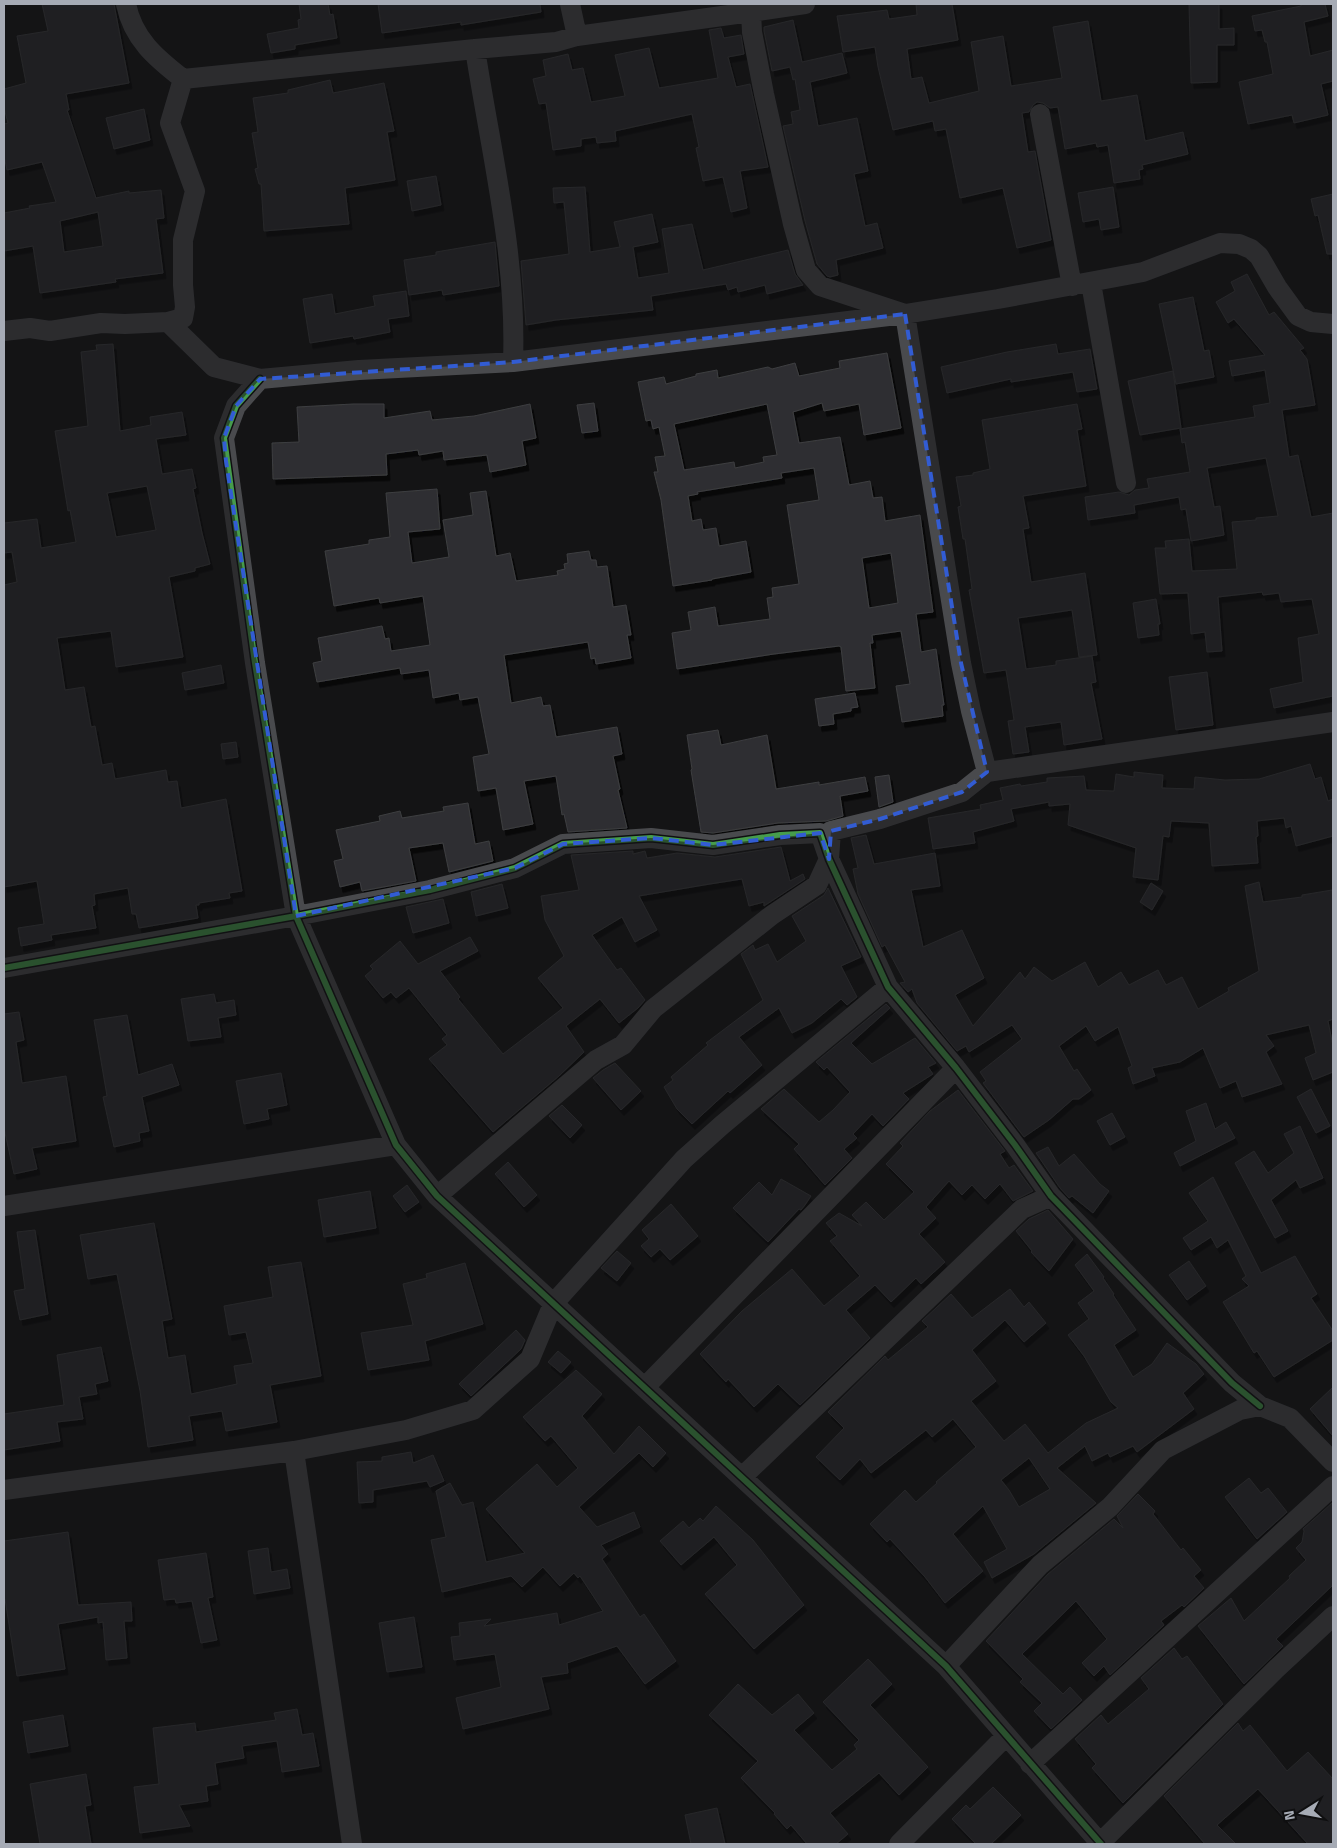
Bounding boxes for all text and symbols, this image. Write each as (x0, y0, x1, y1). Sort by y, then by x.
north arrow (1277, 1788, 1327, 1838)
text: N (1278, 1809, 1300, 1822)

